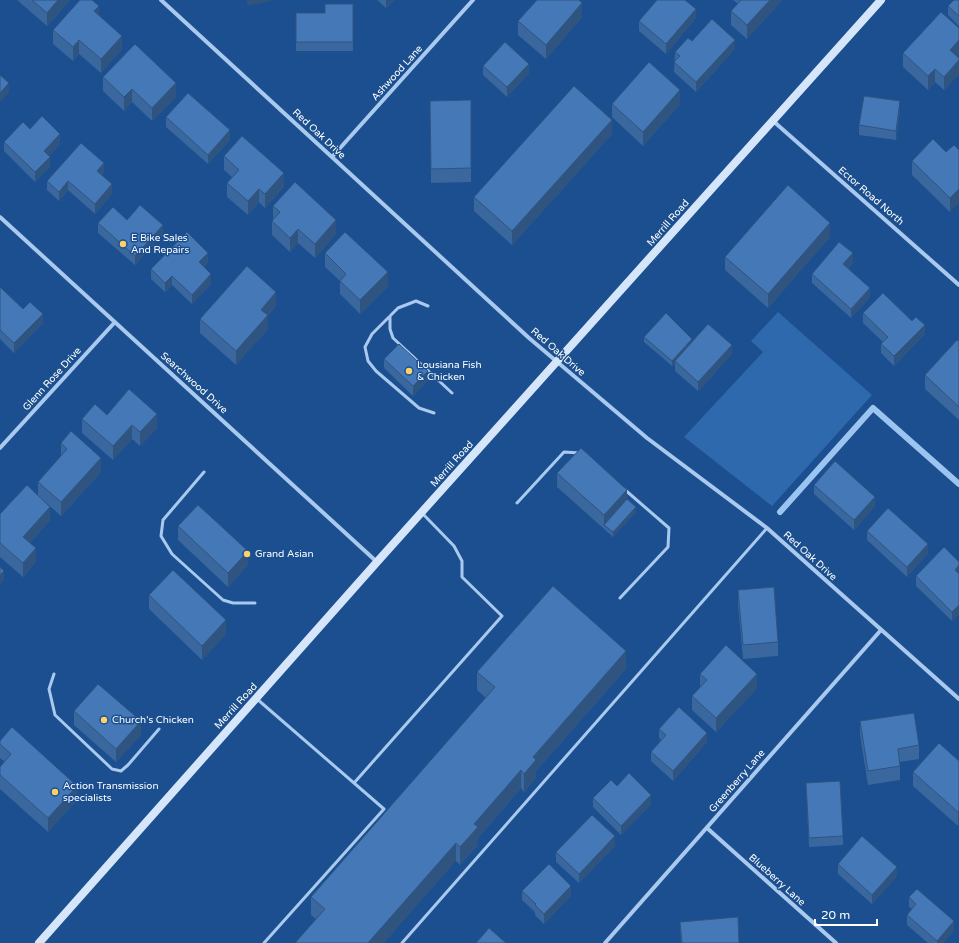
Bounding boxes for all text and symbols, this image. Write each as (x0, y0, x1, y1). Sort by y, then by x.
street label: Ashwood Lane (369, 43, 425, 103)
street label: Red Oak Drive (290, 106, 348, 162)
street label: Ector Road North (836, 164, 906, 228)
street label: Merrill Road (644, 197, 692, 249)
place label: E Bike Sales And Repairs (131, 232, 189, 256)
marker: E Bike Sales And Repairs (118, 239, 128, 249)
street label: Red Oak Drive (528, 325, 588, 379)
street label: Glenn Rose Drive (20, 344, 84, 413)
street label: Searchwood Drive (158, 350, 230, 416)
place label: Lousiana Fish & Chicken (417, 359, 482, 383)
marker: Lousiana Fish & Chicken (404, 366, 414, 376)
street label: Merrill Road (428, 438, 476, 490)
street label: Red Oak Drive (781, 529, 840, 583)
place label: Grand Asian (255, 548, 313, 560)
marker: Grand Asian (242, 549, 252, 559)
street label: Merrill Road (212, 680, 260, 732)
place label: Church's Chicken (112, 714, 194, 726)
marker: Church's Chicken (99, 715, 109, 725)
street label: Greenberry Lane (706, 747, 768, 815)
place label: Action Transmission specialists (63, 780, 159, 804)
marker: Action Transmission specialists (50, 787, 60, 797)
street label: Blueberry Lane (746, 852, 808, 909)
scale bar (815, 901, 877, 927)
text: 20 m (821, 908, 850, 922)

